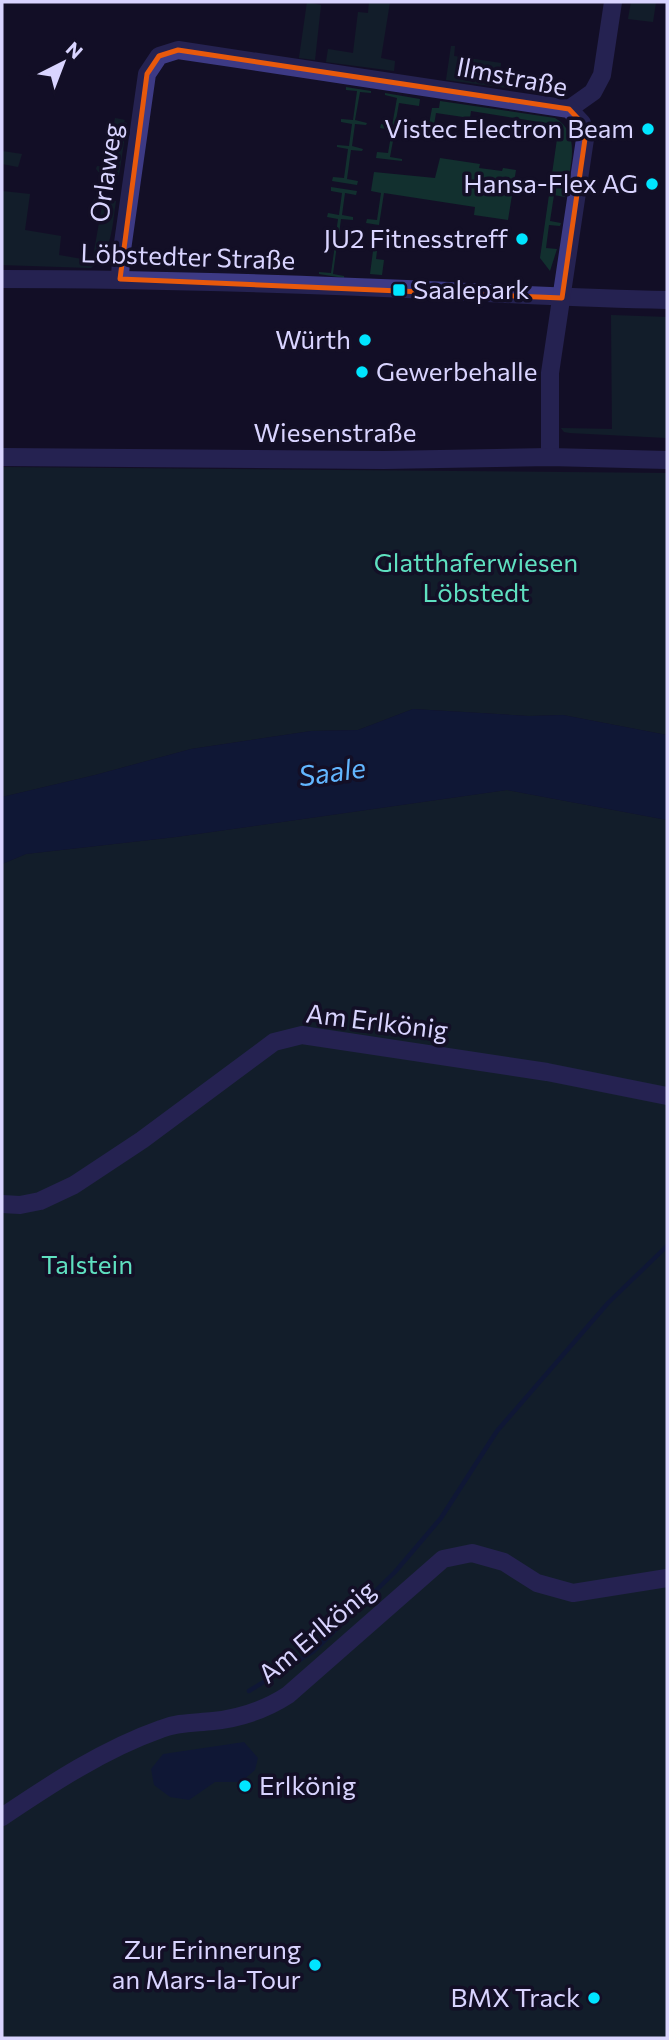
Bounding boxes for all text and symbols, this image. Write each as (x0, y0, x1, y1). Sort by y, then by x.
north arrow (28, 28, 98, 98)
text: N (62, 37, 88, 63)
street label: Ilmstraße (454, 50, 570, 101)
place label: Vistec Electron Beam (384, 112, 634, 143)
street label: Orlaweg (82, 121, 127, 224)
marker: Vistec Electron Beam (640, 121, 656, 137)
place label: Hansa-Flex AG (463, 167, 638, 198)
marker: Hansa-Flex AG (644, 176, 660, 192)
place label: JU2 Fitnesstreff (324, 222, 508, 253)
marker: JU2 Fitnesstreff (514, 231, 530, 247)
street label: Löbstedter Straße (80, 236, 296, 275)
place label: Saalepark (413, 273, 529, 304)
marker: Saalepark (391, 282, 407, 298)
place label: Würth (275, 323, 351, 354)
marker: Würth (357, 332, 373, 348)
place label: Gewerbehalle (376, 355, 537, 386)
marker: Gewerbehalle (354, 364, 370, 380)
street label: Wiesenstraße (254, 416, 416, 447)
park label: Glatthaferwiesen Löbstedt (374, 546, 578, 607)
water label: Saale (296, 749, 368, 793)
street label: Am Erlkönig (304, 996, 450, 1045)
park label: Talstein (41, 1248, 133, 1279)
street label: Am Erlkönig (251, 1573, 381, 1689)
place label: Erlkönig (259, 1769, 356, 1800)
marker: Erlkönig (237, 1778, 253, 1794)
place label: Zur Erinnerung an Mars-la-Tour (112, 1933, 301, 1994)
marker: Zur Erinnerung an Mars-la-Tour (307, 1957, 323, 1973)
place label: BMX Track (451, 1981, 580, 2012)
marker: BMX Track (586, 1990, 602, 2006)

